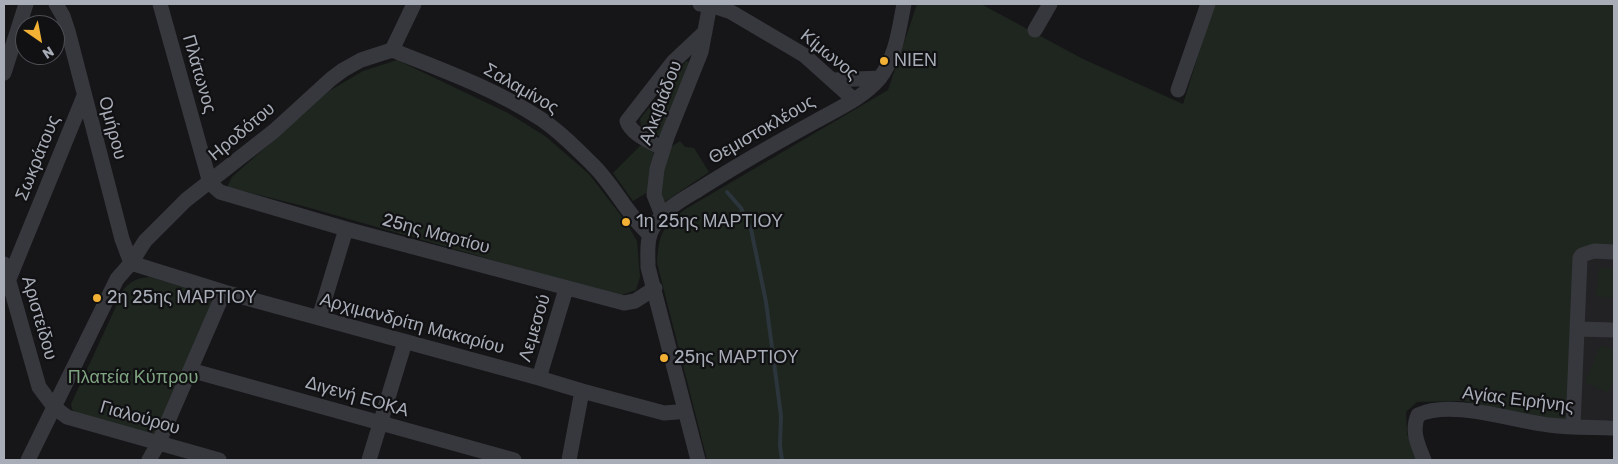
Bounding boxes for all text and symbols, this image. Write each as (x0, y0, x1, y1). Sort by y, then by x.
north arrow (15, 15, 65, 65)
street label: Κίμωνος (796, 25, 862, 85)
street label: Πλάτωνος (177, 32, 221, 116)
text: N (39, 42, 57, 62)
place label: ΝΙΕΝ (894, 50, 937, 72)
marker: ΝΙΕΝ (878, 55, 890, 67)
street label: Αλκιβιάδου (635, 58, 687, 148)
street label: Σαλαμίνος (480, 59, 562, 119)
street label: Θεμιστοκλέους (705, 91, 819, 169)
street label: Ομήρου (93, 94, 131, 162)
street label: Ηροδότου (205, 98, 279, 166)
street label: Σωκράτους (11, 112, 65, 204)
street label: 25ης Μαρτίου (380, 209, 492, 259)
place label: 1η 25ης ΜΑΡΤΙΟΥ (636, 211, 783, 233)
marker: 1η 25ης ΜΑΡΤΙΟΥ (620, 216, 632, 228)
street label: Αριστείδου (17, 274, 61, 362)
place label: 2η 25ης ΜΑΡΤΙΟΥ (107, 287, 257, 309)
street label: Αρχιμανδρίτη Μακαρίου (317, 289, 507, 359)
marker: 2η 25ης ΜΑΡΤΙΟΥ (91, 292, 103, 304)
street label: Λεμεσού (515, 292, 555, 364)
place label: 25ης ΜΑΡΤΙΟΥ (674, 347, 799, 369)
marker: 25ης ΜΑΡΤΙΟΥ (658, 352, 670, 364)
park label: Πλατεία Κύπρου (68, 367, 198, 389)
street label: Διγενή ΕΟΚΑ (303, 372, 411, 422)
street label: Αγίας Ειρήνης (1461, 382, 1575, 418)
street label: Γιαλούρου (98, 396, 182, 440)

